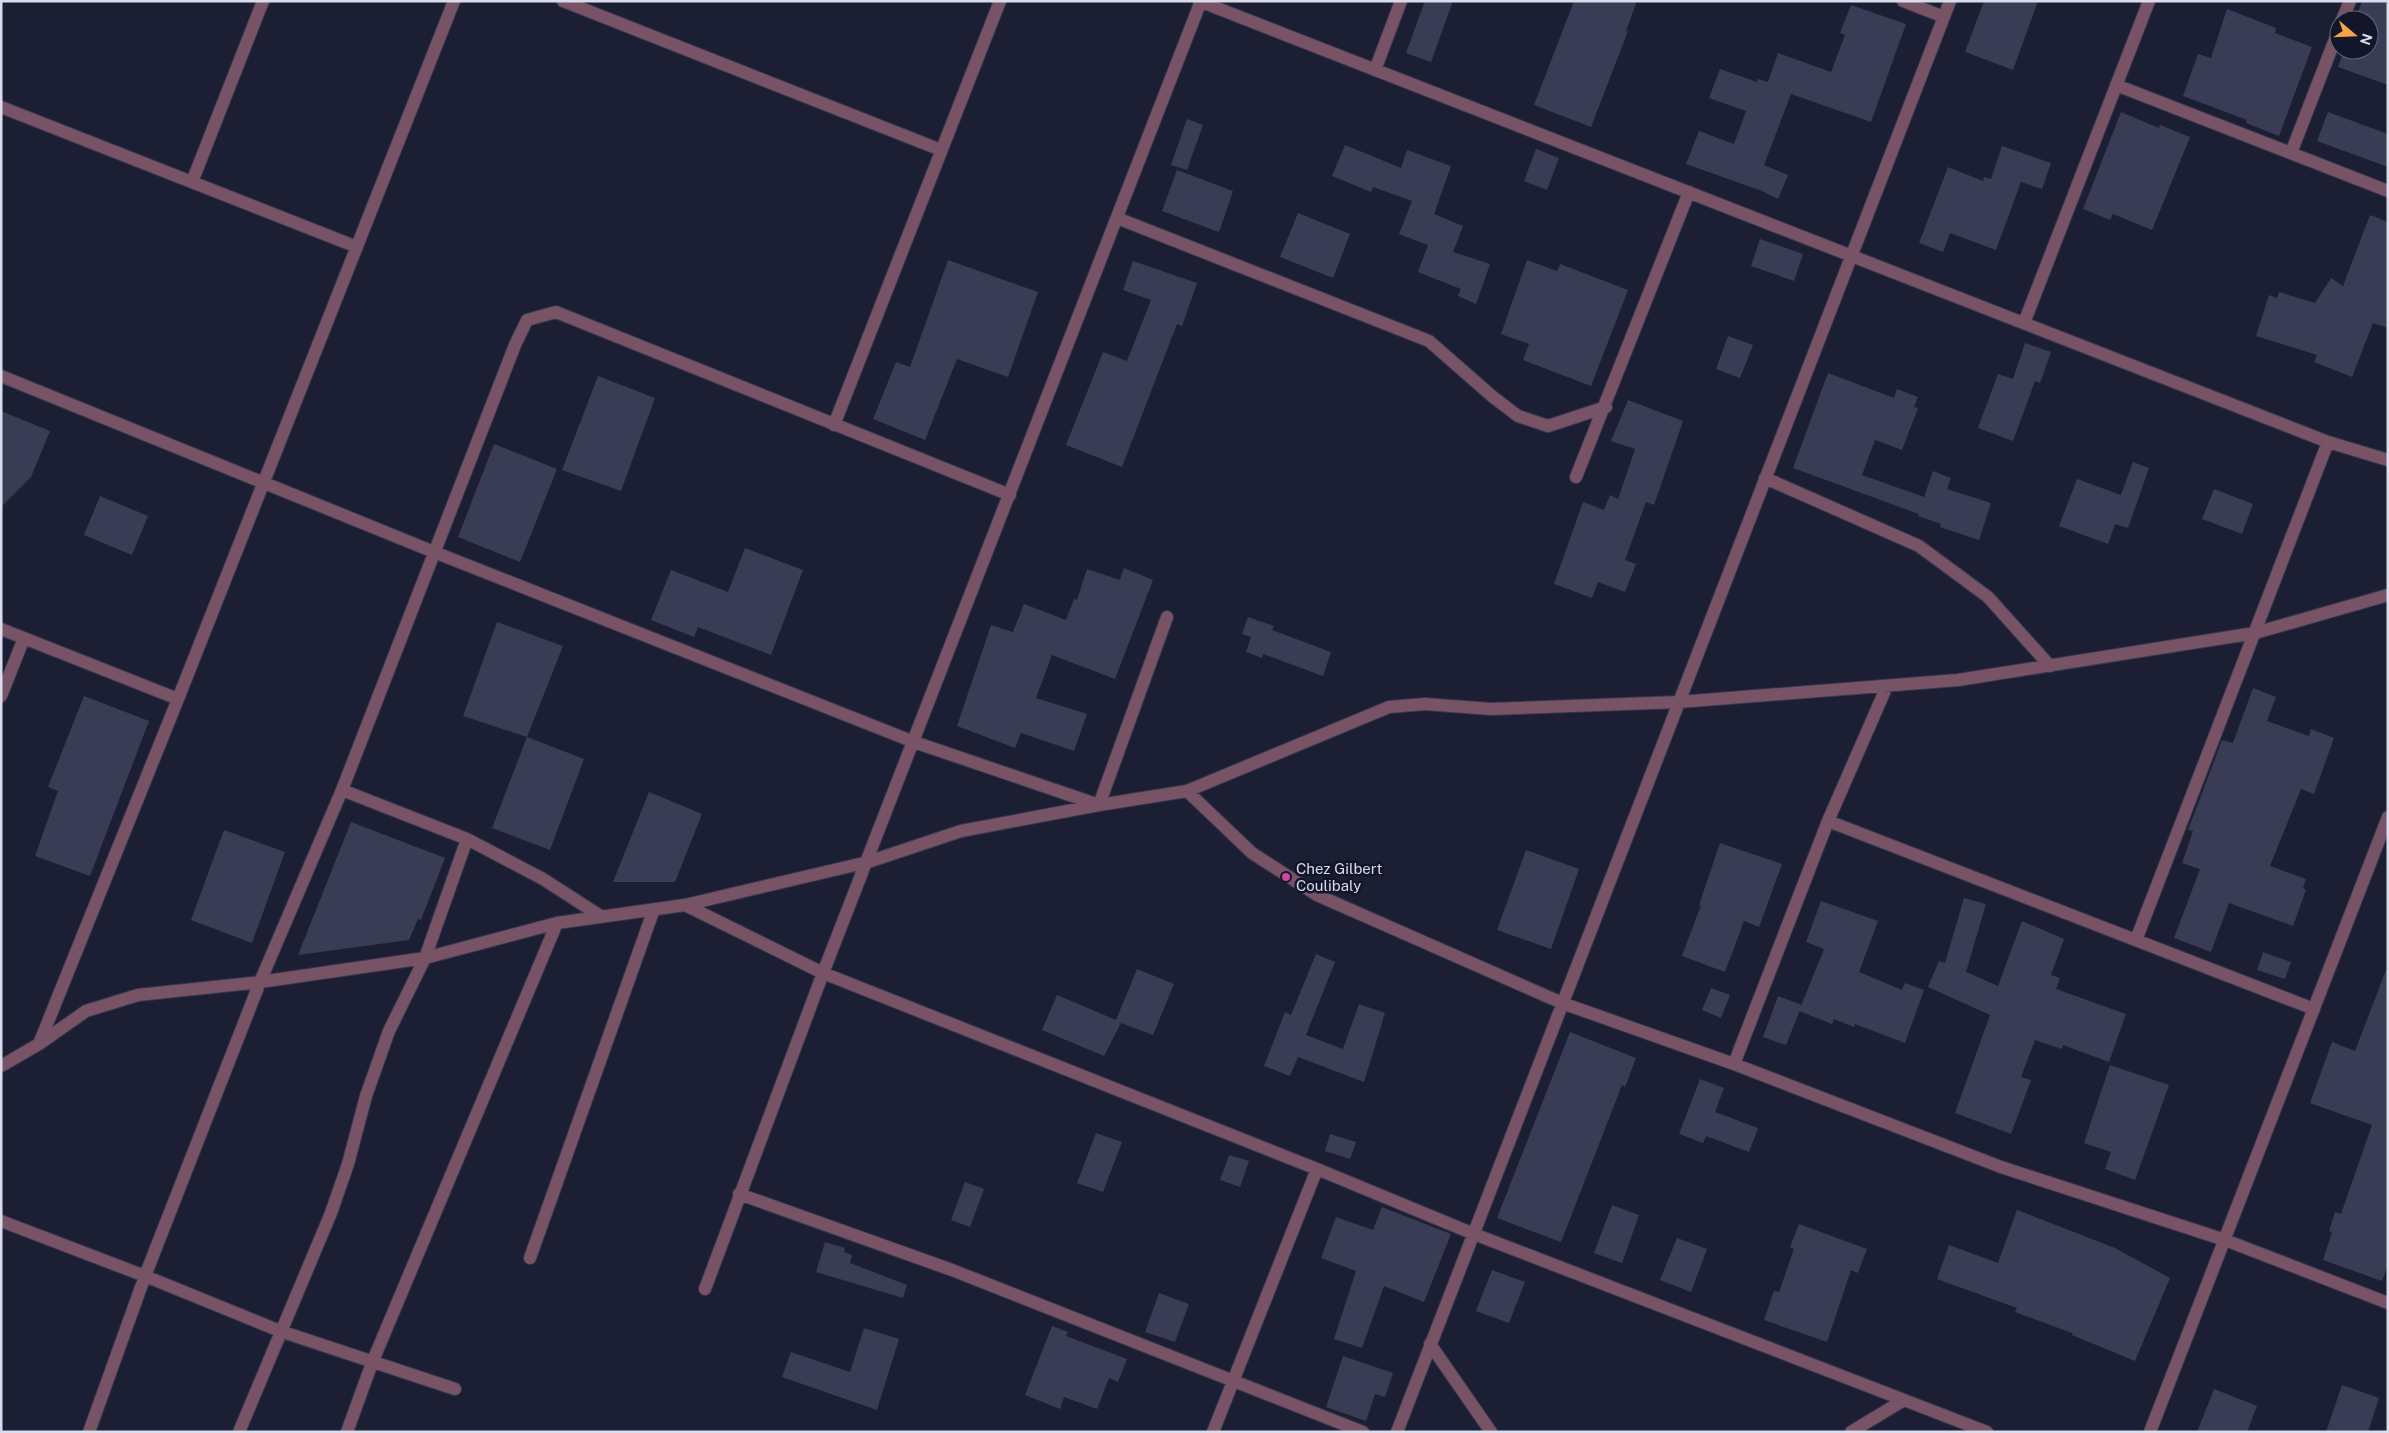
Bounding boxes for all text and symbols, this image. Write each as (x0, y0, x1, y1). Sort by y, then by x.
north arrow (2329, 10, 2379, 60)
text: N (2357, 31, 2376, 47)
place label: Chez Gilbert Coulibaly (1296, 860, 1383, 894)
marker: Chez Gilbert Coulibaly (1280, 871, 1292, 883)

